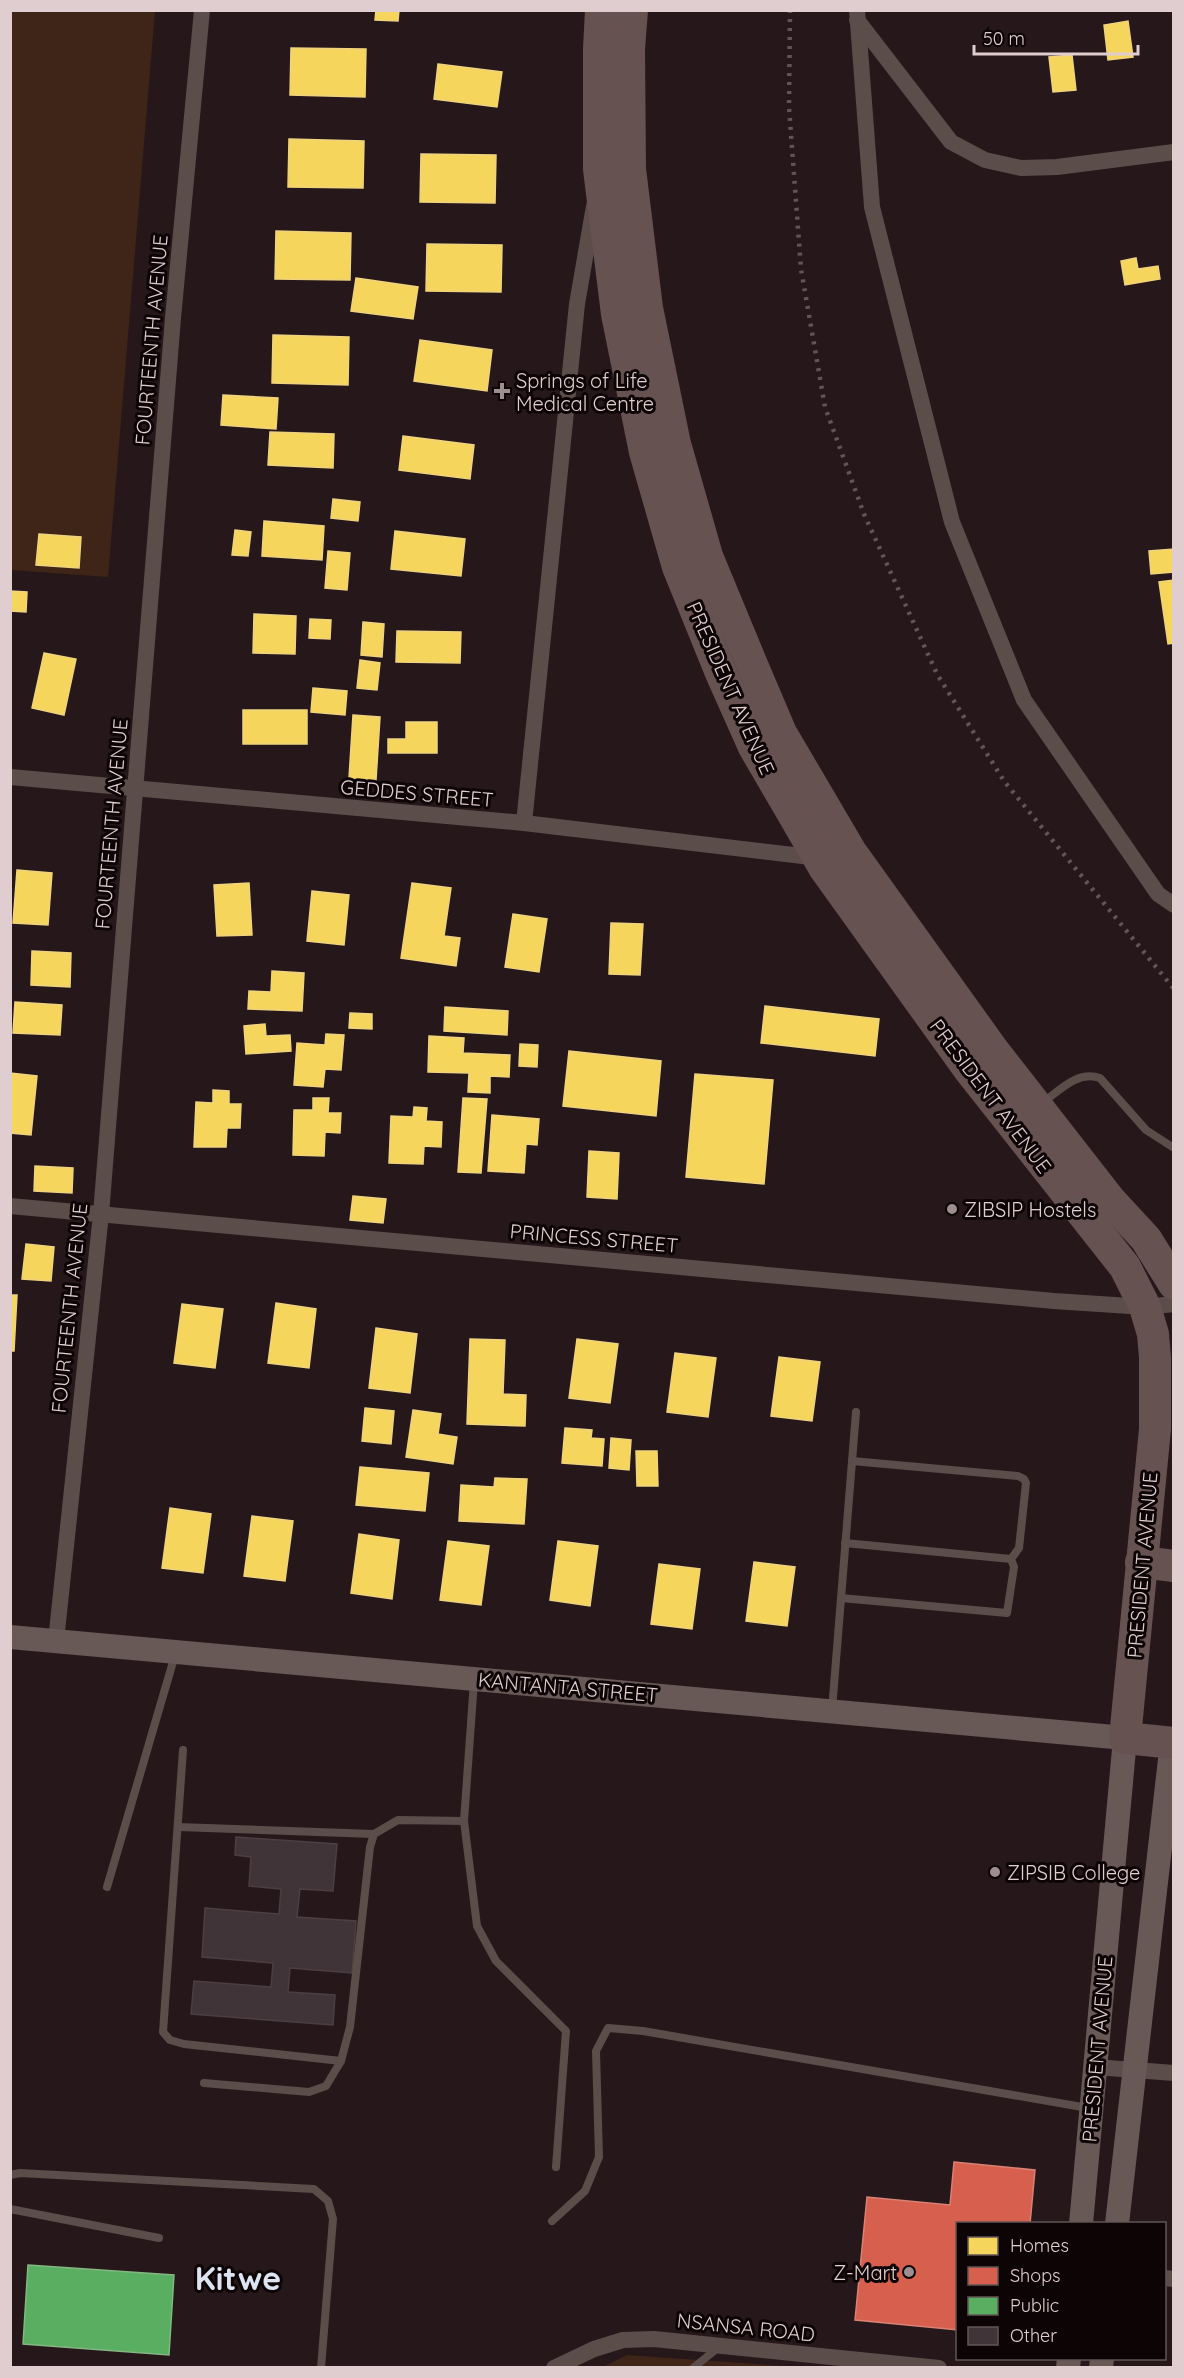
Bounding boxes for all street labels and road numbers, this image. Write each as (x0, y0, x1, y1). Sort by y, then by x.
street label: FOURTEENTH AVENUE (129, 234, 173, 446)
street label: PRESIDENT AVENUE (682, 598, 780, 778)
street label: FOURTEENTH AVENUE (89, 718, 133, 930)
street label: GEDDES STREET (339, 774, 495, 812)
street label: PRESIDENT AVENUE (925, 1014, 1057, 1178)
street label: FOURTEENTH AVENUE (46, 1202, 92, 1414)
street label: PRINCESS STREET (509, 1218, 679, 1258)
street label: PRESIDENT AVENUE (1121, 1471, 1163, 1659)
street label: KANTANTA STREET (477, 1667, 659, 1707)
street label: PRESIDENT AVENUE (1076, 1955, 1118, 2143)
street label: NSANSA ROAD (676, 2307, 816, 2347)

